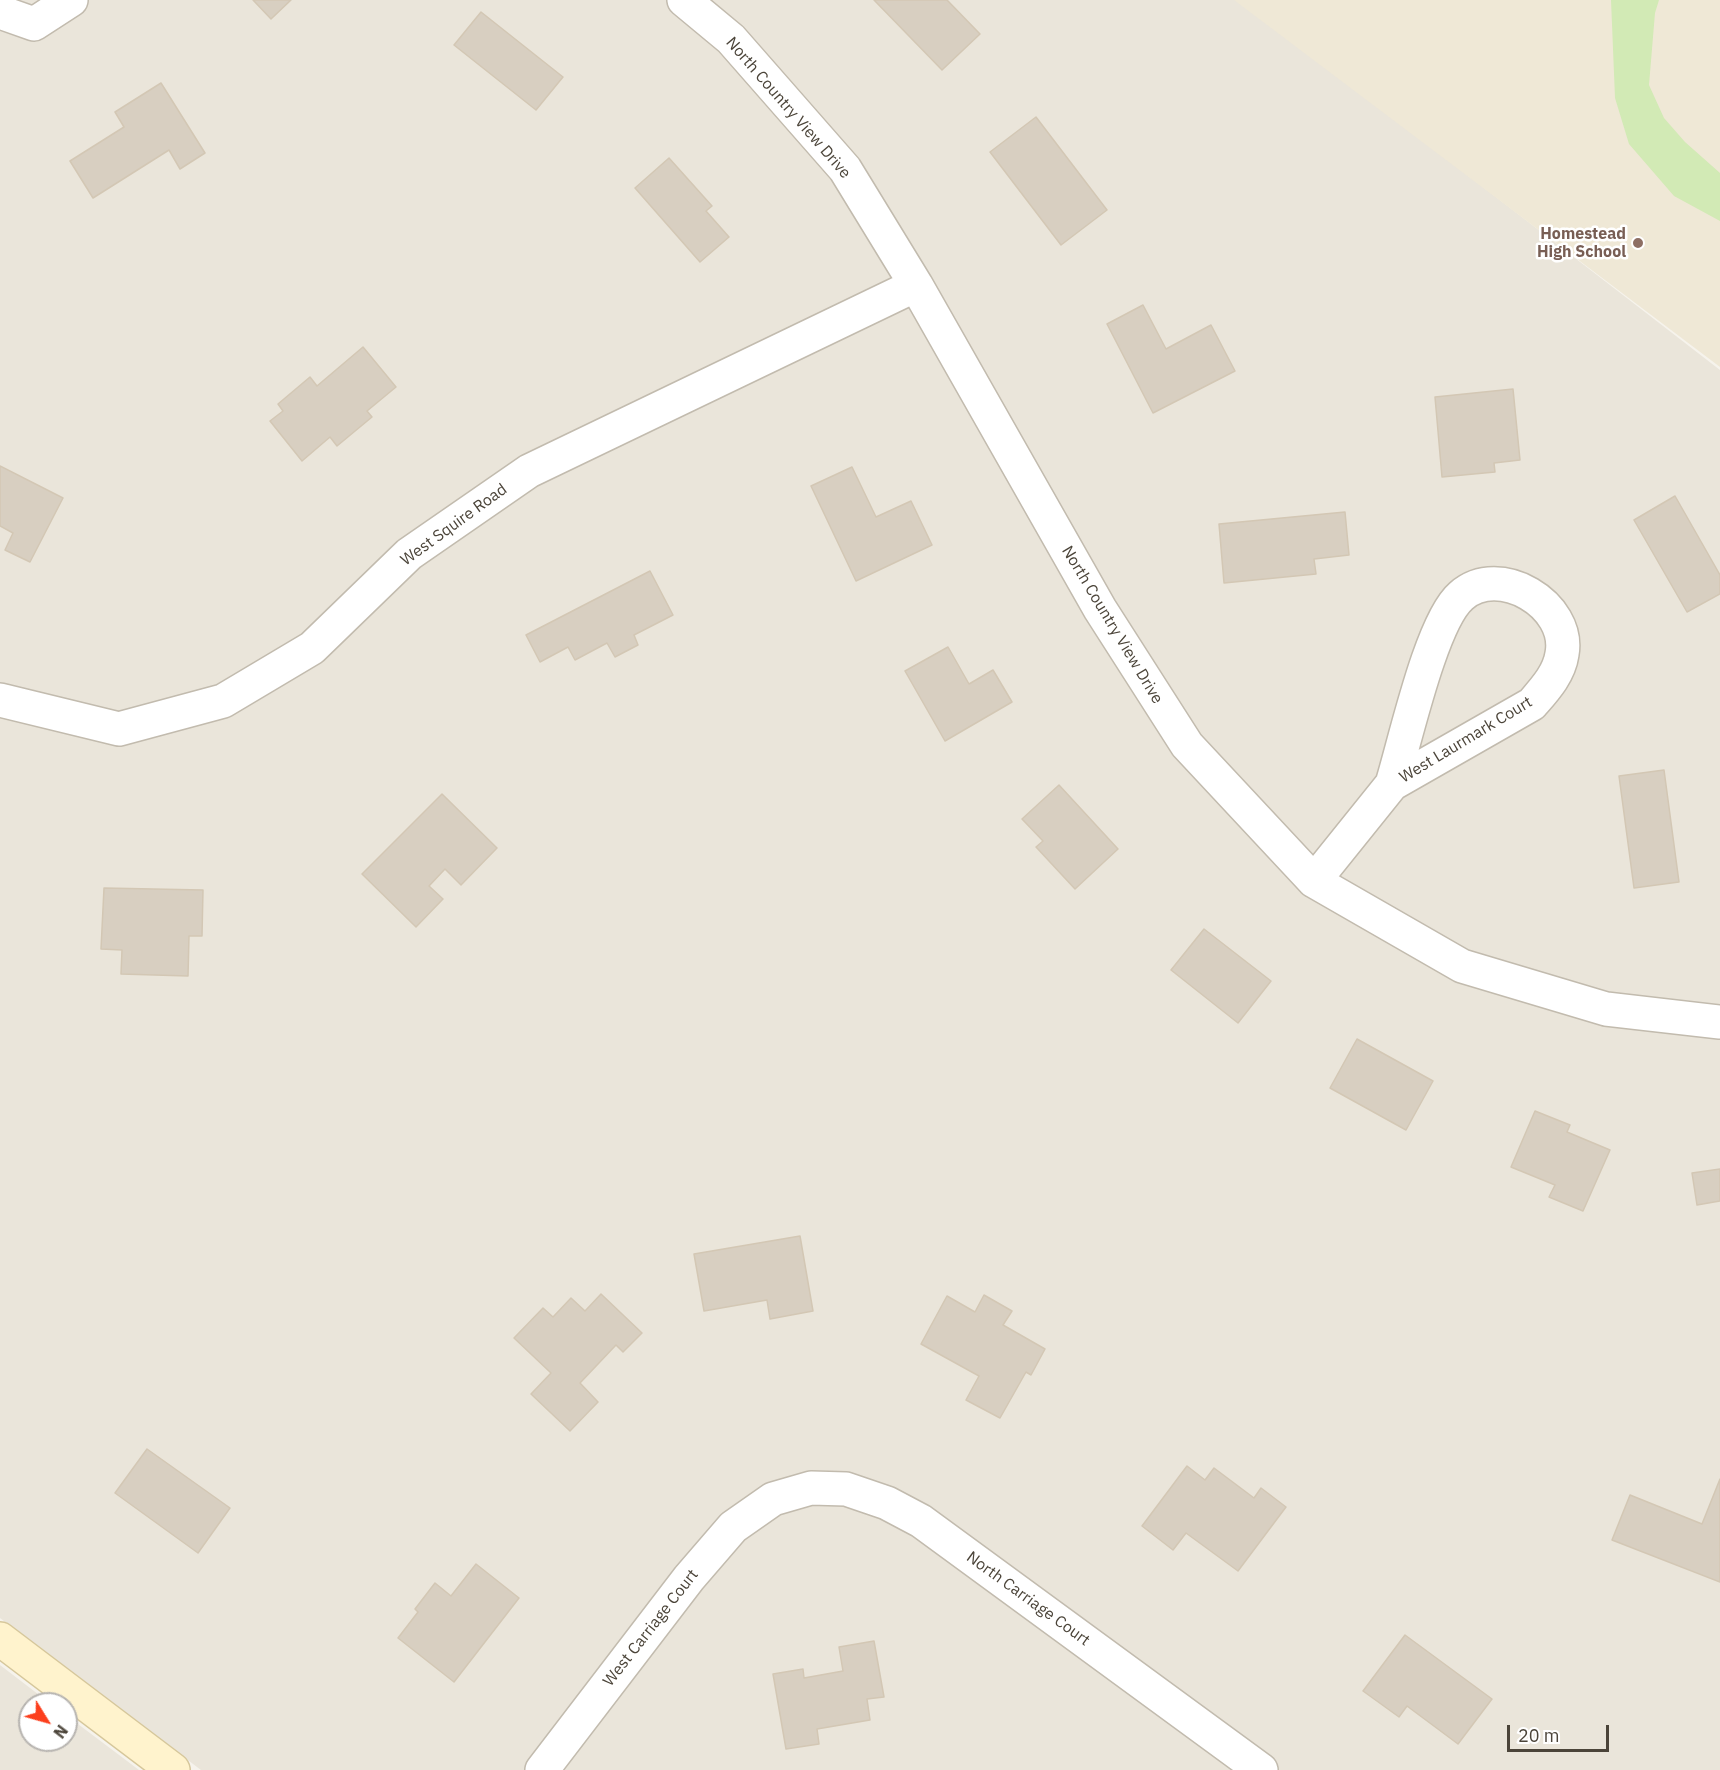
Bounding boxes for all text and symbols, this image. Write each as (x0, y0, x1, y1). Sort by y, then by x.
street label: North Country View Drive (721, 33, 855, 183)
place label: Homestead High School (1537, 224, 1626, 262)
marker: Homestead High School (1631, 236, 1645, 250)
street label: West Squire Road (397, 480, 511, 570)
street label: North Country View Drive (1057, 543, 1167, 707)
street label: West Laurmark Court (1396, 693, 1536, 787)
street label: North Carriage Court (963, 1548, 1093, 1650)
street label: West Carriage Court (599, 1566, 703, 1690)
north arrow (18, 1692, 78, 1752)
scale bar (1510, 1713, 1612, 1751)
text: N (49, 1721, 72, 1742)
text: 20 m (1518, 1724, 1560, 1747)

